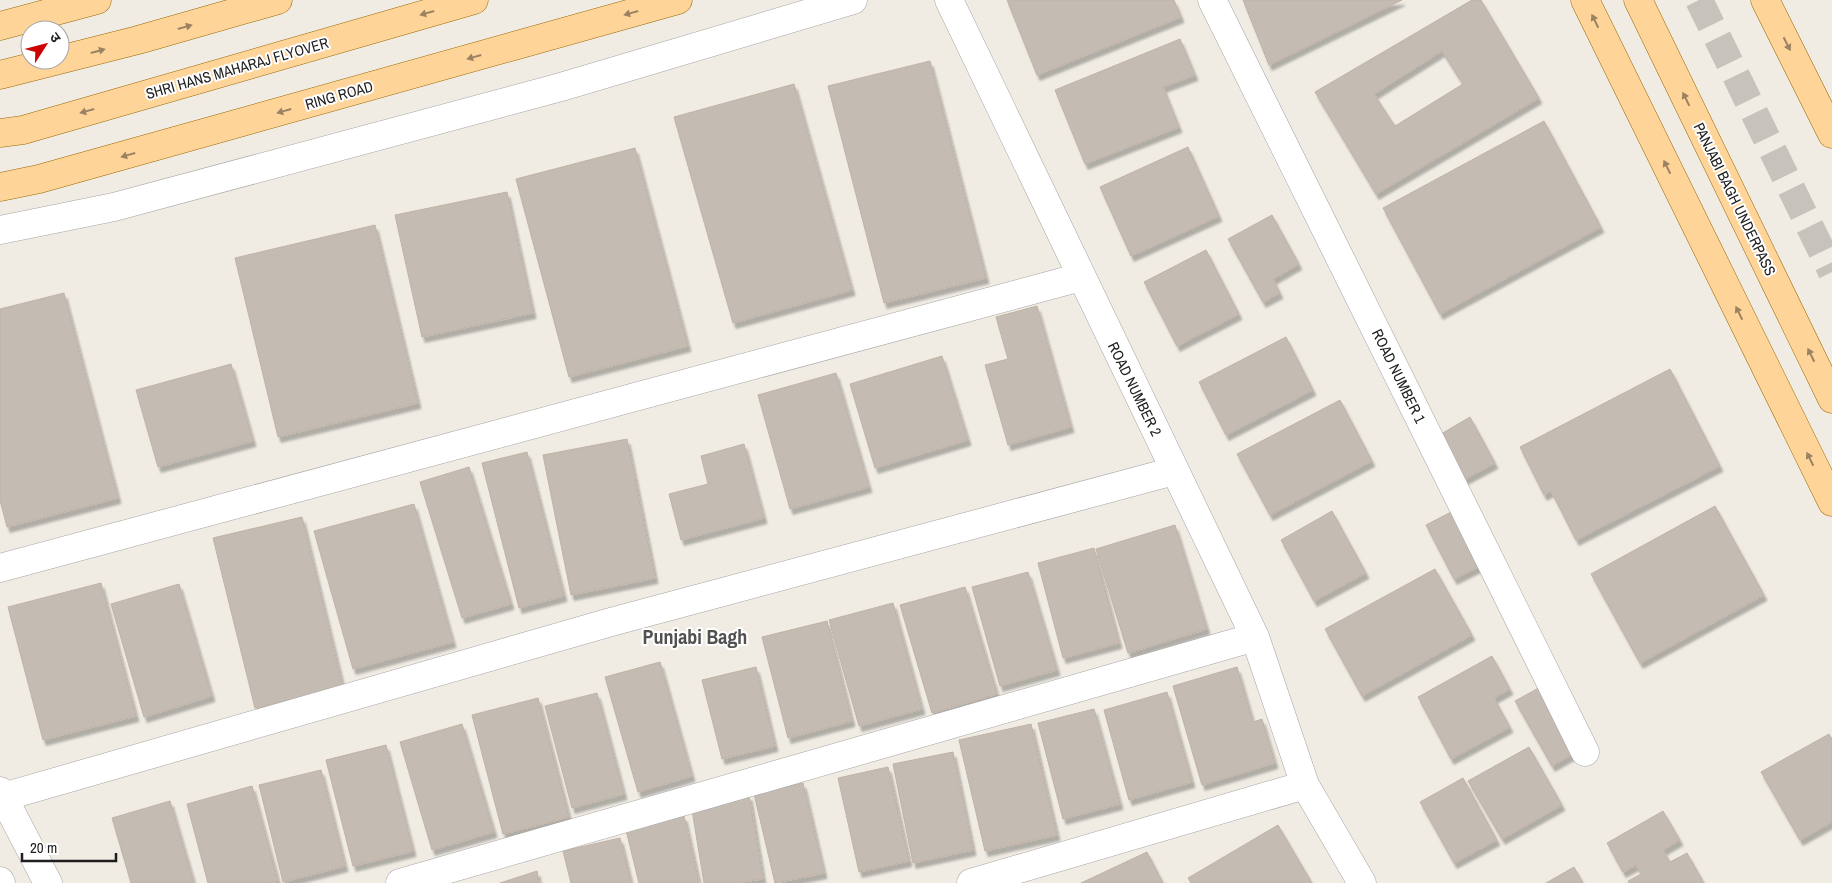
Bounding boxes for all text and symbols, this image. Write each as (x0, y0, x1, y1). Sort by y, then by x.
one-way arrow (420, 10, 435, 18)
one-way arrow (623, 10, 638, 18)
one-way arrow (1591, 14, 1599, 29)
north arrow (20, 20, 70, 70)
one-way arrow (177, 22, 192, 30)
text: उ (46, 29, 66, 47)
street label: SHRI HANS MAHARAJ FLYOVER (143, 32, 331, 104)
one-way arrow (1783, 36, 1791, 51)
one-way arrow (91, 47, 106, 55)
one-way arrow (467, 54, 482, 62)
street label: RING ROAD (303, 75, 376, 115)
one-way arrow (1682, 92, 1690, 106)
one-way arrow (80, 107, 95, 115)
one-way arrow (276, 107, 291, 115)
street label: PANJABI BAGH UNDERPASS (1689, 119, 1781, 279)
one-way arrow (120, 151, 135, 159)
one-way arrow (1663, 160, 1671, 174)
one-way arrow (1735, 306, 1743, 320)
street label: ROAD NUMBER 1 (1367, 325, 1431, 427)
street label: ROAD NUMBER 2 (1103, 338, 1167, 440)
one-way arrow (1807, 348, 1815, 362)
one-way arrow (1806, 452, 1814, 466)
district label: Punjabi Bagh (643, 623, 747, 650)
scale bar (22, 830, 116, 862)
text: 20 m (30, 837, 57, 858)

